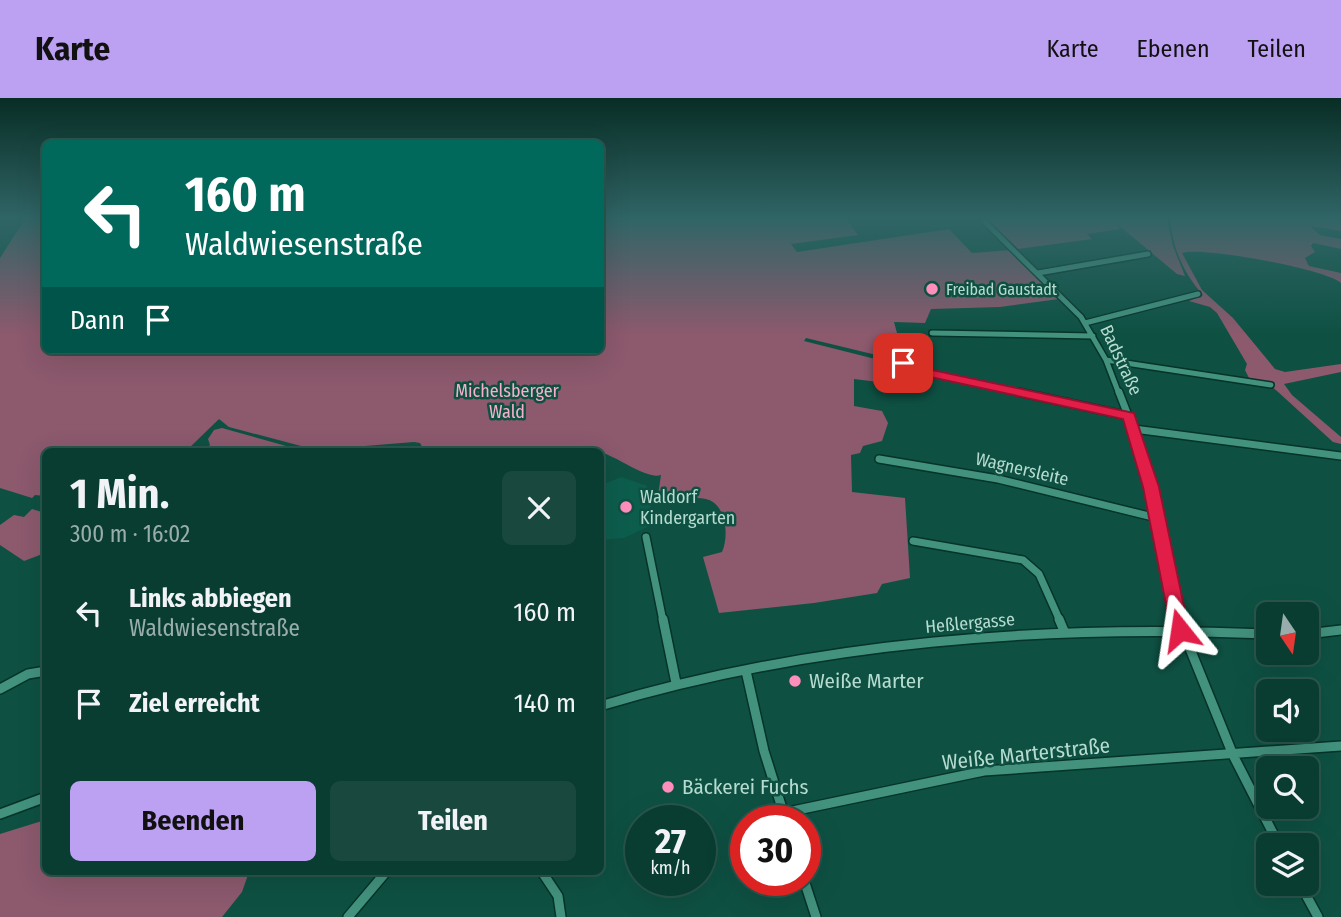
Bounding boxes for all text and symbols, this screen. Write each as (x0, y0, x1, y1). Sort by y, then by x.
text: Karte (35, 29, 110, 69)
text: Karte (1047, 35, 1099, 63)
text: Ebenen (1137, 35, 1210, 63)
text: Teilen (1248, 35, 1306, 63)
text: 160 m (185, 165, 306, 224)
icon: left (70, 168, 161, 259)
text: Waldwiesenstraße (185, 225, 423, 263)
place label: Freibad Gaustadt (946, 280, 1058, 299)
marker: Freibad Gaustadt (924, 281, 940, 297)
icon: arrive (139, 301, 177, 339)
text: Dann (70, 305, 125, 336)
street label: Badstraße (1095, 321, 1147, 399)
pin (873, 333, 933, 393)
icon: arrive (884, 344, 922, 382)
park label: Michelsberger Wald (455, 380, 560, 423)
street label: Wagnersleite (973, 448, 1071, 490)
text: 1 Min. (70, 469, 169, 519)
button: close (502, 471, 576, 545)
place label: Waldorf Kindergarten (640, 486, 735, 529)
marker: Waldorf Kindergarten (618, 499, 634, 515)
text: 300 m · 16:02 (70, 520, 190, 548)
text: Links abbiegen (129, 583, 292, 614)
position arrow (1143, 593, 1217, 667)
icon: left (70, 594, 108, 632)
text: 160 m (513, 597, 576, 628)
north arrow (1256, 602, 1320, 665)
map controls (1256, 602, 1319, 896)
street label: Heßlergasse (924, 608, 1016, 638)
text: Waldwiesenstraße (129, 614, 300, 642)
place label: Weiße Marter (809, 668, 924, 694)
marker: Weiße Marter (787, 673, 803, 689)
button: sound (1256, 679, 1319, 742)
icon: arrive (70, 685, 108, 723)
text: Ziel erreicht (129, 688, 260, 719)
text: 140 m (514, 688, 576, 719)
street label: Weiße Marterstraße (941, 732, 1111, 776)
button: search (1256, 756, 1319, 819)
place label: Bäckerei Fuchs (682, 774, 809, 800)
marker: Bäckerei Fuchs (660, 779, 676, 795)
button: Beenden (70, 781, 316, 861)
button: Teilen (330, 781, 576, 861)
speed limit sign: 30 (730, 805, 821, 896)
text: 27 (655, 820, 686, 862)
button: layers (1256, 833, 1319, 896)
text: km/h (650, 857, 691, 879)

